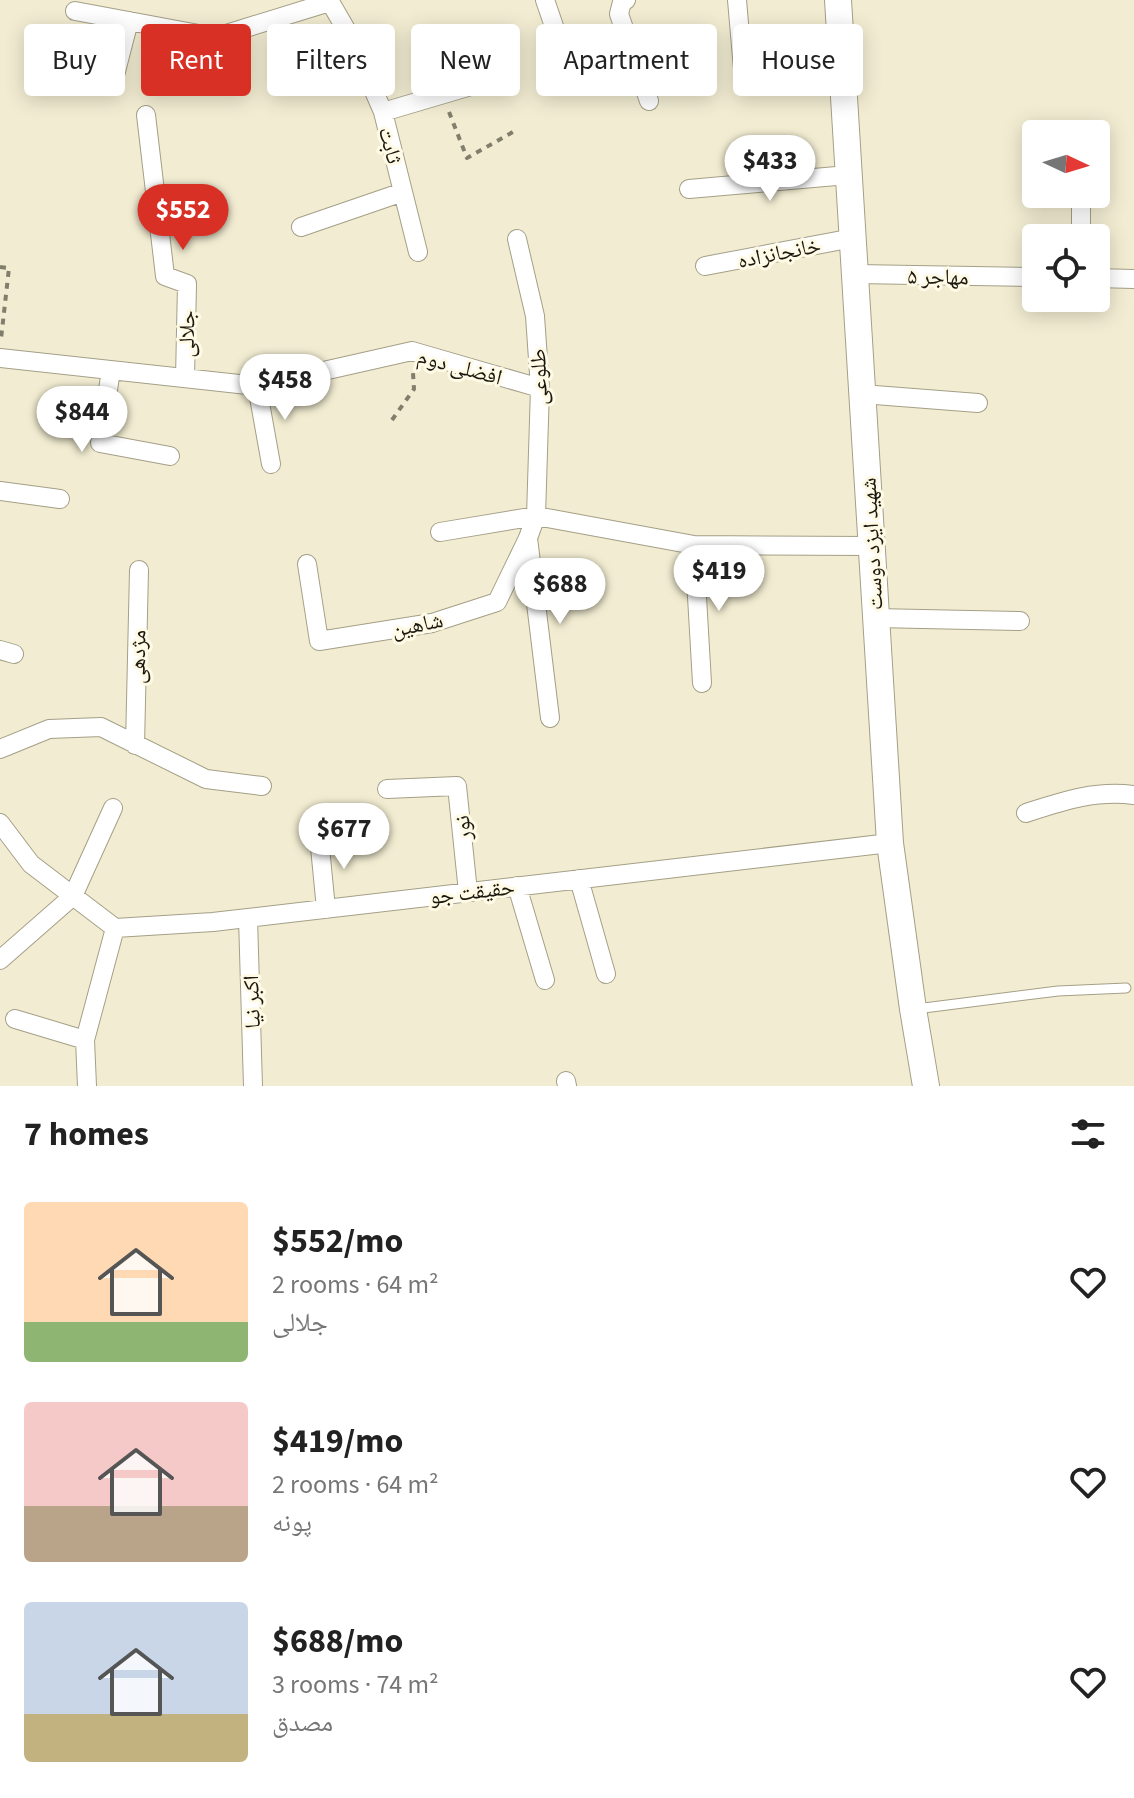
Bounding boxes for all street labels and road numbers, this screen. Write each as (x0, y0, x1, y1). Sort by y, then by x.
street label: ثابت (370, 123, 410, 167)
street label: خانجانزاده (735, 229, 824, 277)
street label: مهاجر ۵ (907, 260, 969, 294)
street label: جلالی (171, 310, 203, 358)
street label: افضلی دوم (414, 340, 506, 394)
street label: طلوعی (522, 348, 556, 406)
street label: شهید ایزد دوست (853, 477, 891, 611)
street label: شاهین (388, 604, 446, 646)
street label: مژدهی (122, 630, 154, 684)
street label: نور (446, 814, 480, 843)
street label: حقیقت جو (428, 871, 517, 913)
street label: اکبر نیا (235, 975, 269, 1029)

